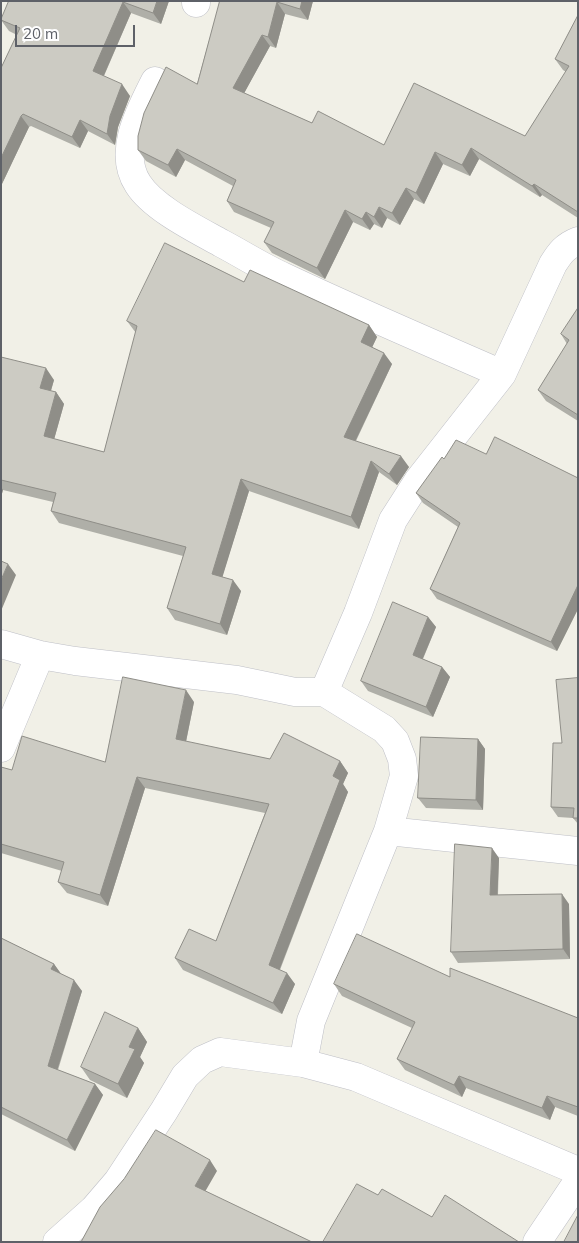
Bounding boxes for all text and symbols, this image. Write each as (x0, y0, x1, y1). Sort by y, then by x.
scale bar (18, 15, 138, 47)
text: 20 m (23, 24, 58, 43)

